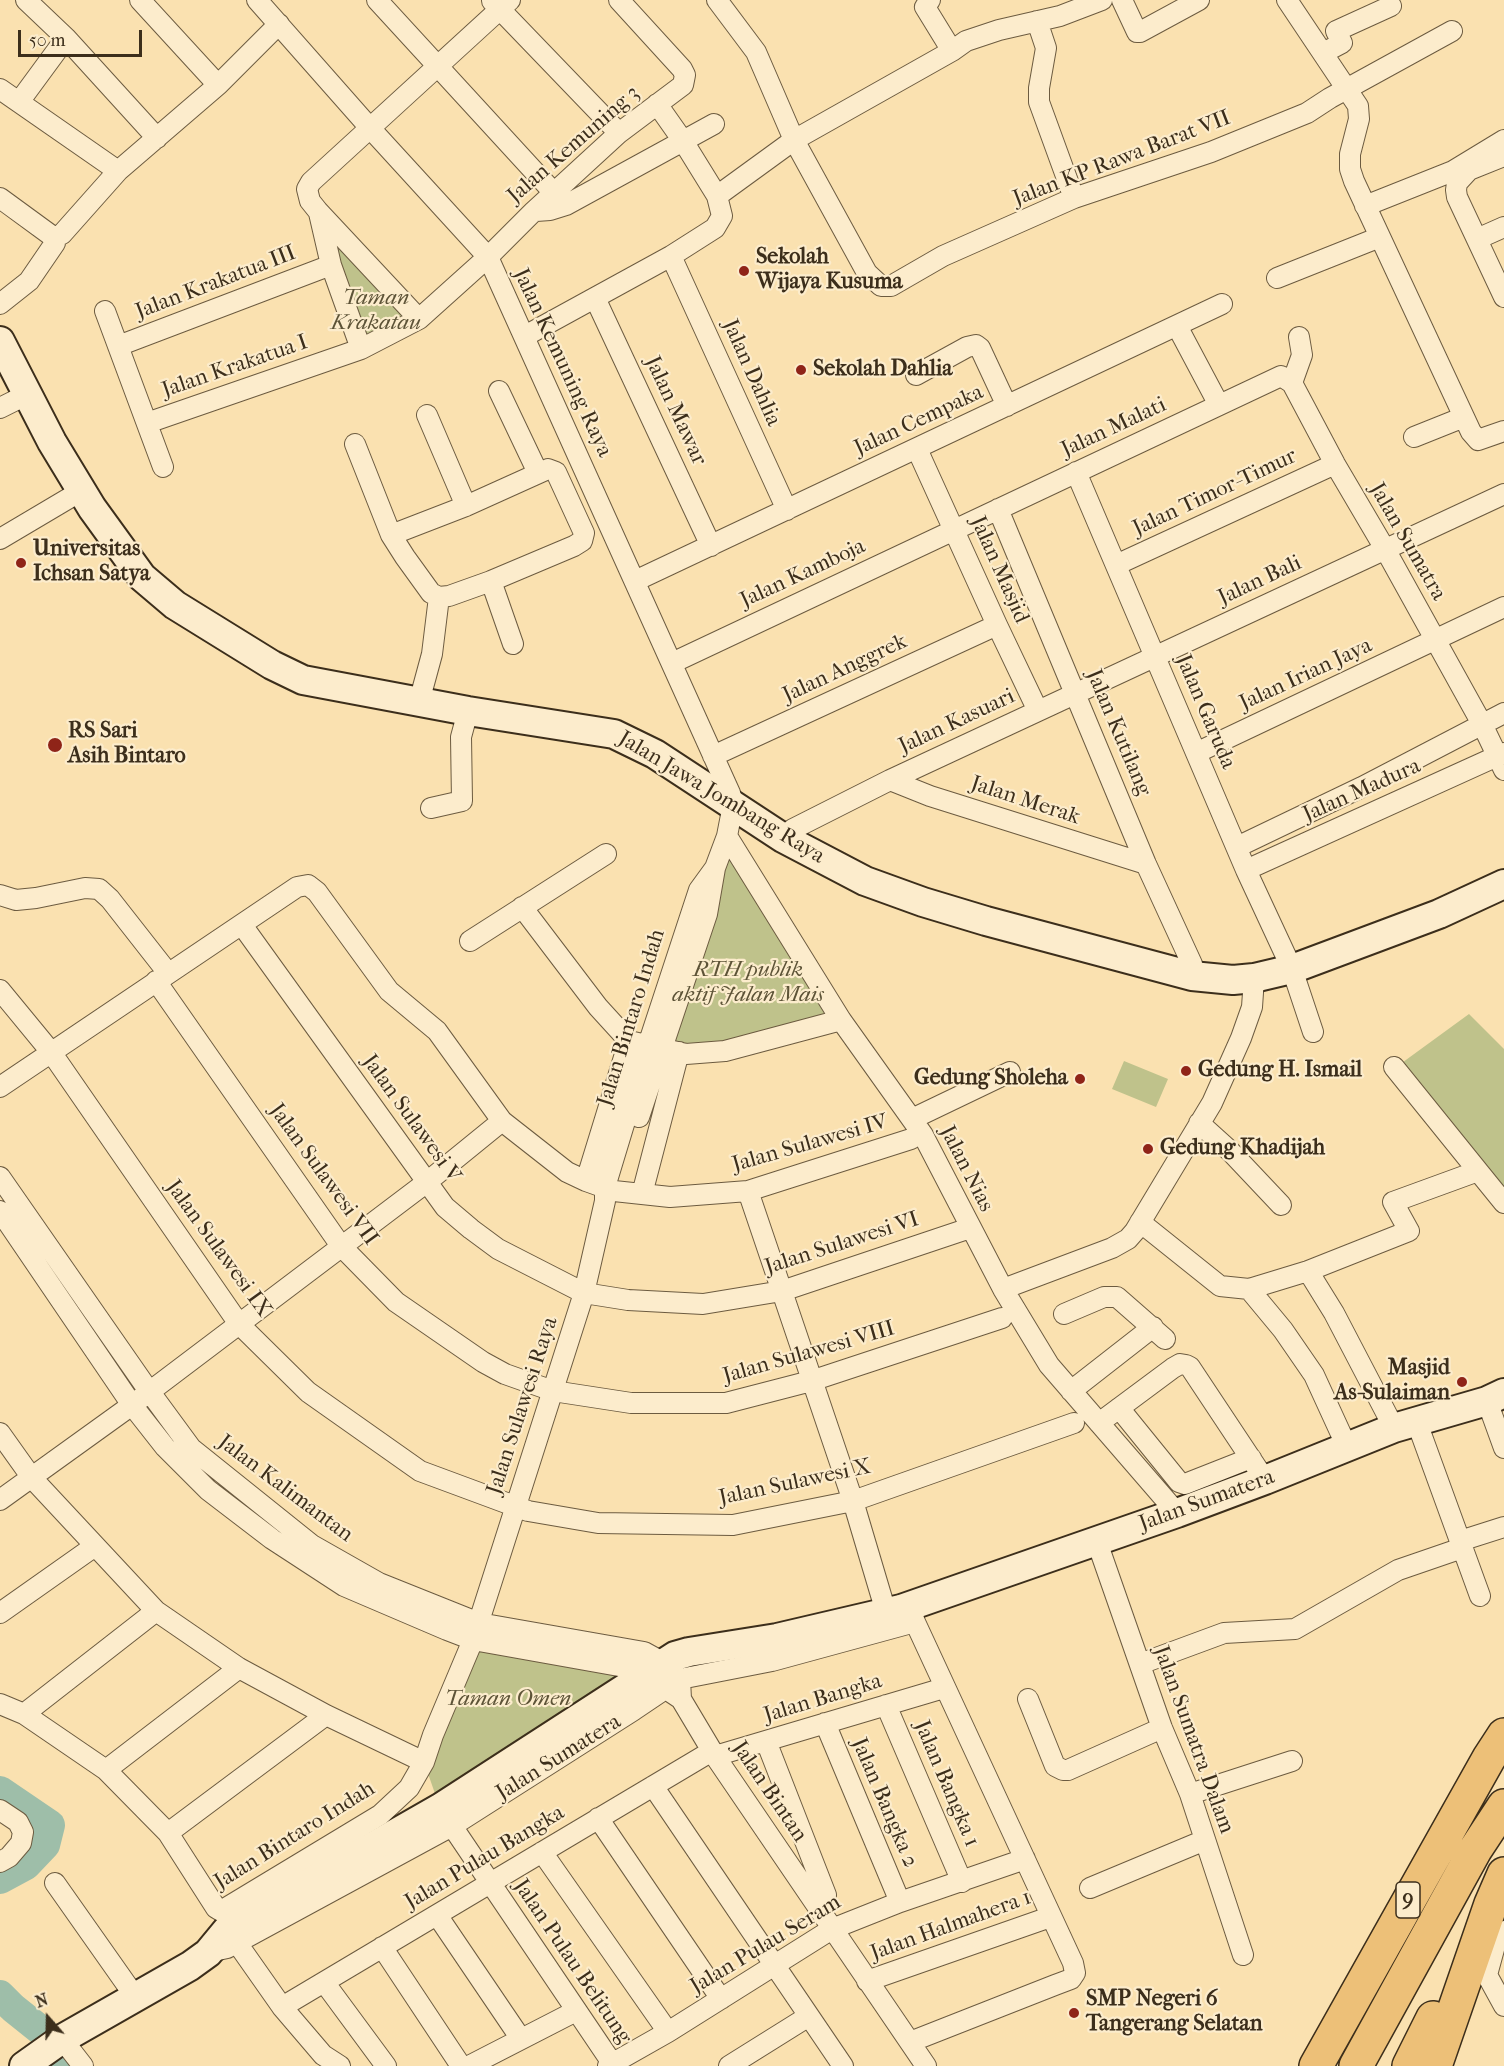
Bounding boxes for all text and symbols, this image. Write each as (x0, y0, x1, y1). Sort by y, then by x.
scale bar (21, 18, 146, 56)
text: 50 m (29, 30, 65, 51)
street label: Jalan Kemuning 3 (503, 80, 645, 210)
street label: Jalan KP Rawa Barat VII (1009, 105, 1235, 213)
street label: Jalan Krakatua III (132, 240, 300, 326)
place label: Sekolah Wijaya Kusuma (756, 245, 903, 296)
marker: Sekolah Wijaya Kusuma (737, 264, 751, 278)
street label: Jalan Kemuning Raya (507, 265, 617, 461)
park label: Taman Krakatau (331, 286, 421, 338)
street label: Jalan Dahlia (716, 316, 786, 430)
street label: Jalan Krakatua I (159, 330, 311, 404)
street label: Jalan Mawar (638, 352, 712, 470)
place label: Sekolah Dahlia (813, 357, 953, 383)
marker: Sekolah Dahlia (794, 363, 808, 377)
street label: Jalan Cempaka (850, 380, 988, 462)
street label: Jalan Malati (1057, 392, 1171, 464)
street label: Jalan Timor-Timur (1129, 443, 1301, 543)
street label: Jalan Sumatra (1363, 479, 1451, 605)
street label: Jalan Masjid (964, 513, 1034, 627)
street label: Jalan Kamboja (736, 534, 870, 614)
place label: Universitas Ichsan Satya (33, 537, 150, 588)
street label: Jalan Bali (1214, 550, 1306, 612)
marker: Universitas Ichsan Satya (14, 556, 28, 570)
street label: Jalan Anggrek (779, 629, 911, 709)
street label: Jalan Irian Jaya (1236, 633, 1376, 717)
street label: Jalan Garuda (1169, 651, 1241, 773)
street label: Jalan Kutilang (1080, 666, 1156, 800)
street label: Jalan Kasuari (895, 684, 1019, 760)
place label: RS Sari Asih Bintaro (68, 719, 186, 770)
street label: Jalan Jawa Jombang Raya (613, 726, 829, 870)
marker: RS Sari Asih Bintaro (46, 736, 64, 754)
street label: Jalan Madura (1299, 753, 1425, 829)
street label: Jalan Merak (967, 771, 1083, 831)
street label: Jalan Bintaro Indah (592, 926, 672, 1110)
park label: RTH publik aktif Jalan Mais (672, 958, 824, 1010)
street label: Jalan Sulawesi V (356, 1050, 466, 1188)
place label: Gedung H. Ismail (1198, 1058, 1362, 1084)
marker: Gedung H. Ismail (1179, 1064, 1193, 1078)
place label: Gedung Sholeha (914, 1066, 1068, 1092)
marker: Gedung Sholeha (1073, 1072, 1087, 1086)
street label: Jalan Sulawesi VII (263, 1099, 383, 1251)
street label: Jalan Sulawesi IV (729, 1109, 891, 1179)
street label: Jalan Nias (933, 1122, 999, 1216)
place label: Gedung Khadijah (1160, 1136, 1325, 1162)
marker: Gedung Khadijah (1141, 1142, 1155, 1156)
street label: Jalan Sulawesi IX (159, 1175, 277, 1323)
street label: Jalan Sulawesi VI (762, 1207, 922, 1281)
street label: Jalan Sulawesi Raya (482, 1314, 564, 1498)
street label: Jalan Sulawesi VIII (720, 1316, 898, 1390)
place label: Masjid As-Sulaiman (1334, 1356, 1450, 1408)
marker: Masjid As-Sulaiman (1455, 1375, 1469, 1389)
street label: Jalan Kalimantan (212, 1430, 358, 1548)
street label: Jalan Sulawesi X (717, 1454, 873, 1512)
street label: Jalan Sumatera (1136, 1464, 1278, 1538)
street label: Jalan Sumatra Dalam (1147, 1643, 1239, 1837)
street label: Jalan Bangka (761, 1669, 885, 1729)
park label: Taman Omen (445, 1687, 571, 1713)
street label: Jalan Sumatera (492, 1709, 626, 1807)
street label: Jalan Bangka 1 (908, 1717, 984, 1851)
street label: Jalan Bangka 2 (845, 1734, 923, 1872)
street label: Jalan Bintan (726, 1737, 812, 1847)
street label: Jalan Bintaro Indah (210, 1776, 380, 1896)
street label: Jalan Pulau Bangka (401, 1800, 569, 1916)
street label: Jalan Pulau Belitung (507, 1875, 637, 2049)
road number: 9 (1396, 1882, 1420, 1918)
street label: Jalan Halmahera 1 (867, 1885, 1035, 1967)
street label: Jalan Pulau Seram (686, 1890, 846, 2000)
place label: SMP Negeri 6 Tangerang Selatan (1086, 1987, 1263, 2038)
north arrow (18, 1988, 78, 2048)
text: N (33, 1990, 51, 2012)
marker: SMP Negeri 6 Tangerang Selatan (1067, 2006, 1081, 2020)

